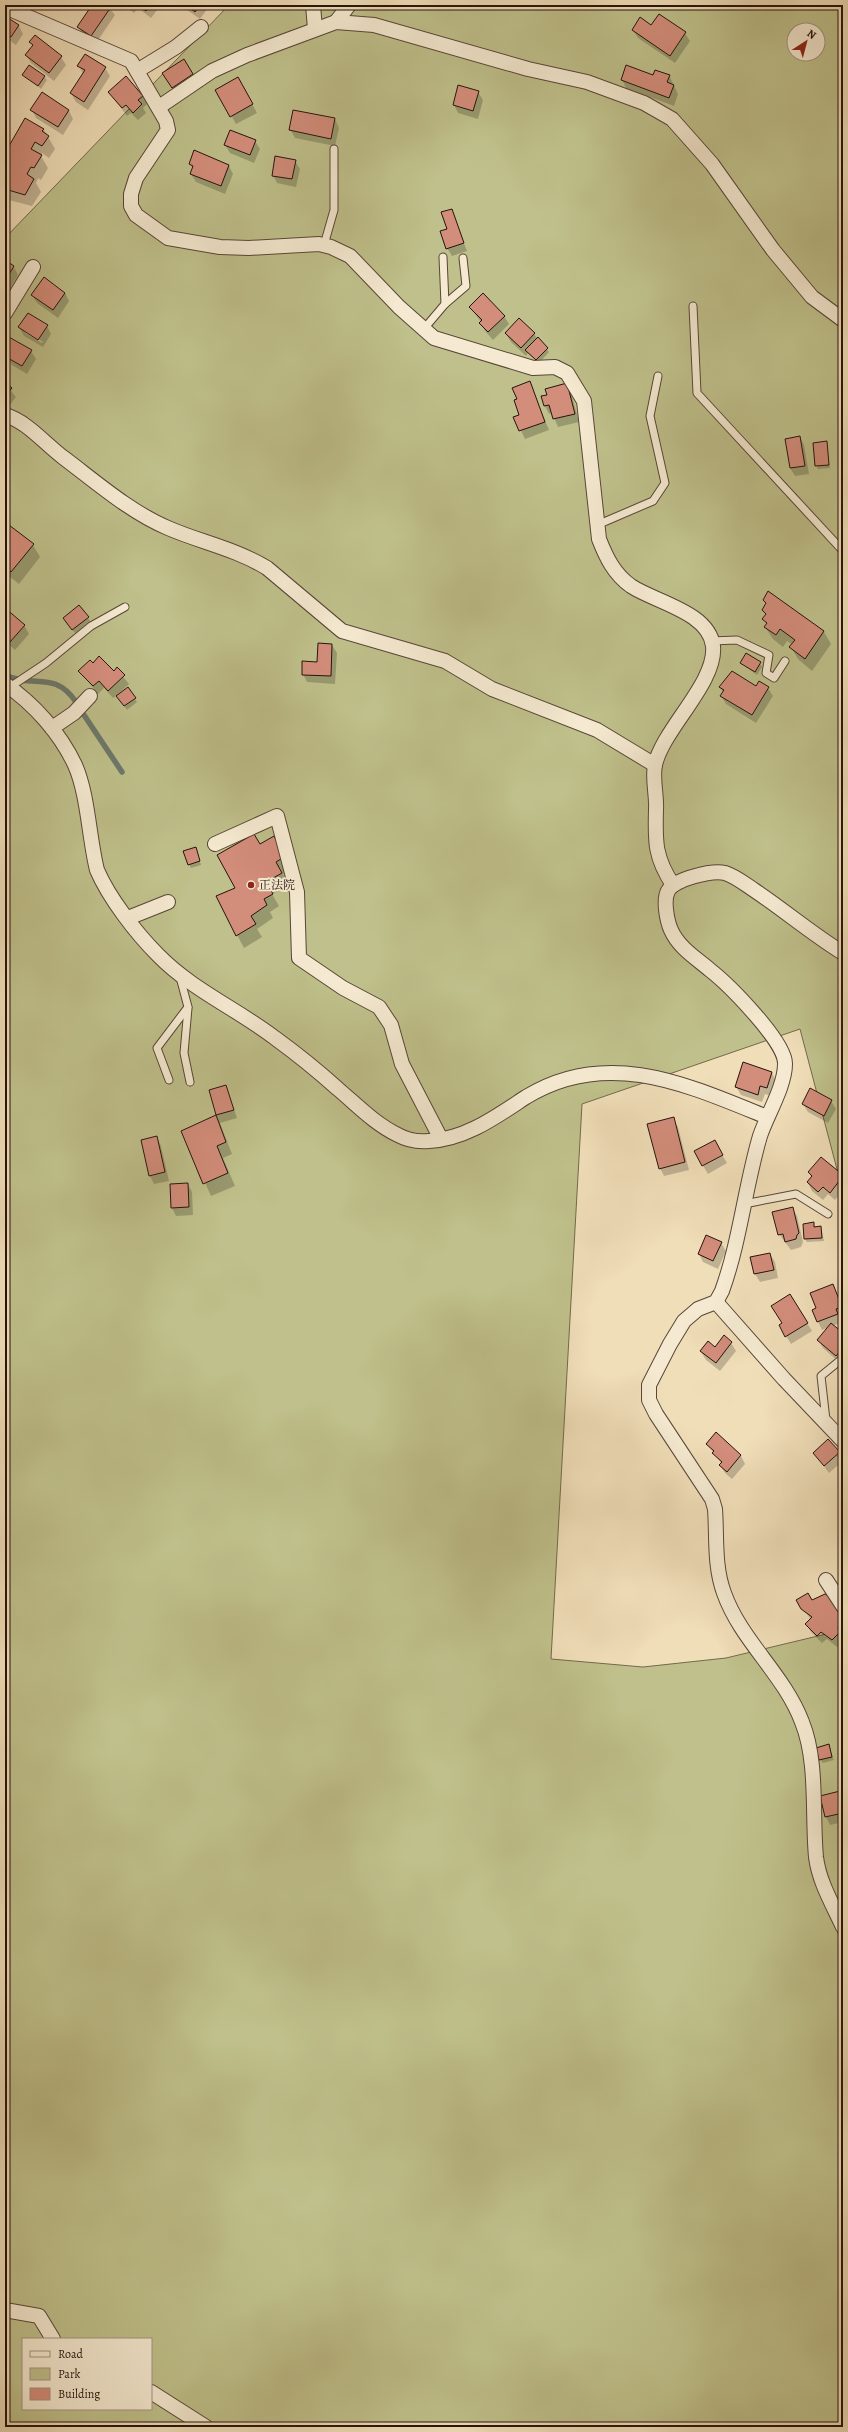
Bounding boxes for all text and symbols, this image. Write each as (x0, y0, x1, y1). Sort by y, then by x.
north arrow (786, 22, 826, 62)
text: N (804, 26, 819, 43)
place label: 正法院 (259, 877, 295, 893)
marker: 正法院 (246, 880, 256, 890)
legend (22, 2338, 152, 2410)
text: Road (58, 2346, 84, 2362)
text: Park (58, 2366, 81, 2382)
text: Building (58, 2386, 100, 2402)

